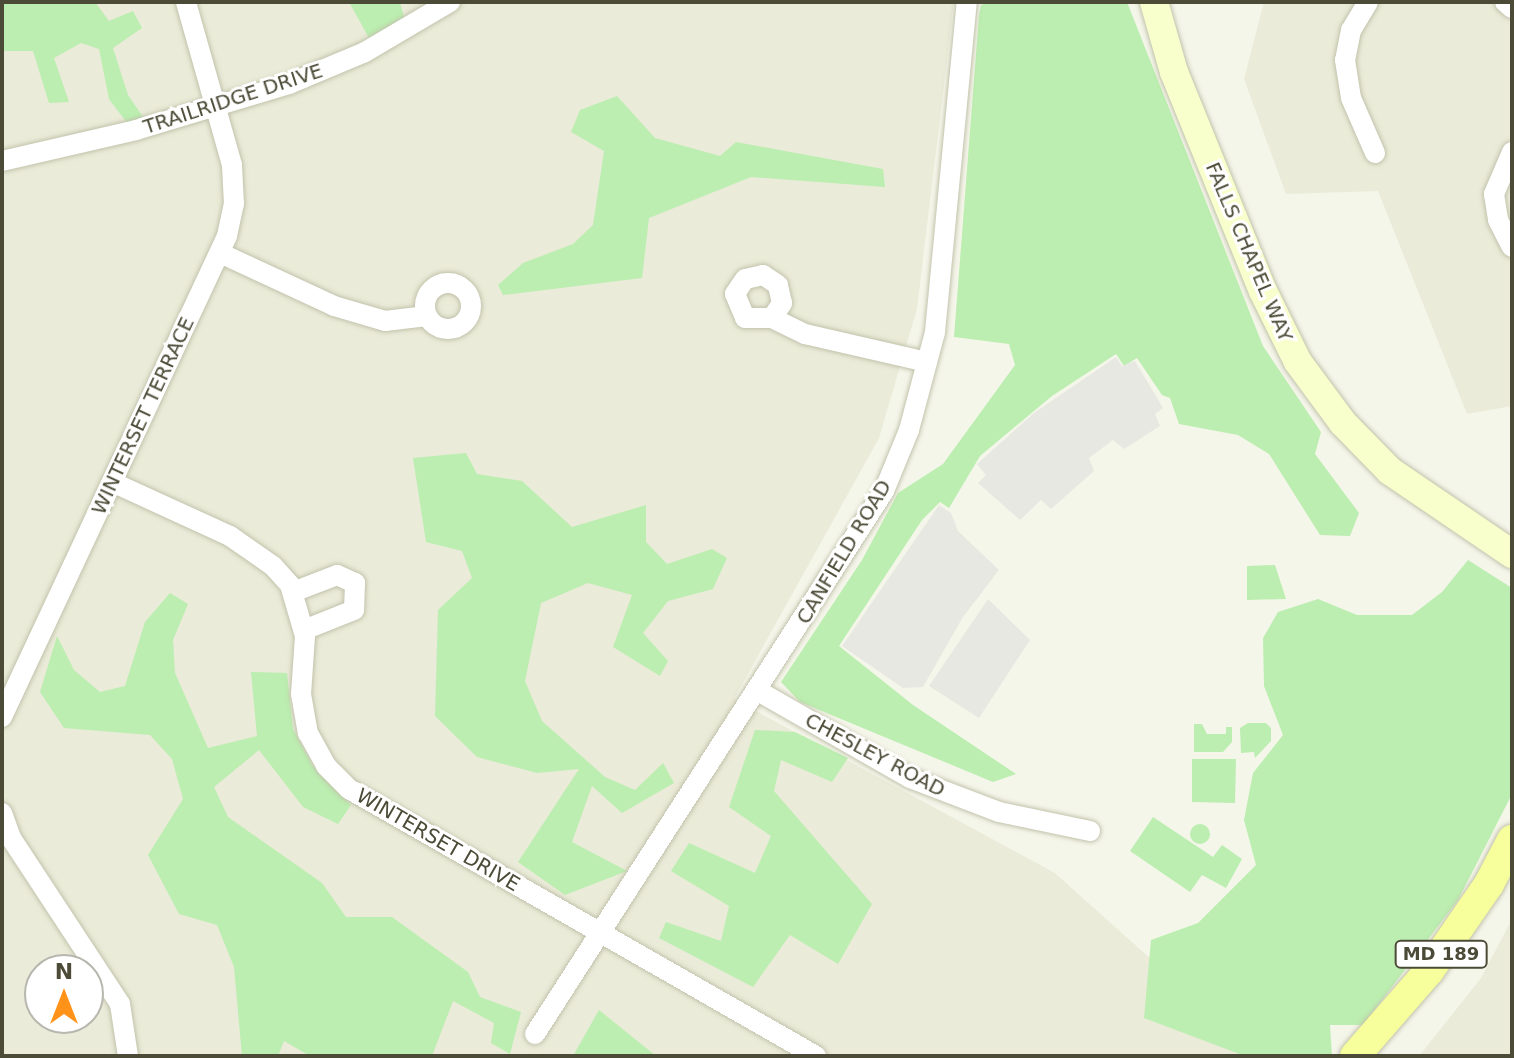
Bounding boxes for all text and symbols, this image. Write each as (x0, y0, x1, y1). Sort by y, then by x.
street label: TRAILRIDGE DRIVE (140, 59, 326, 139)
street label: FALLS CHAPEL WAY (1200, 159, 1298, 345)
street label: WINTERSET TERRACE (87, 313, 199, 519)
street label: CANFIELD ROAD (792, 476, 896, 628)
street label: CHESLEY ROAD (801, 708, 949, 802)
street label: WINTERSET DRIVE (352, 783, 524, 897)
road number: MD 189 (1393, 940, 1489, 968)
north arrow (24, 954, 104, 1034)
text: N (55, 959, 73, 984)

